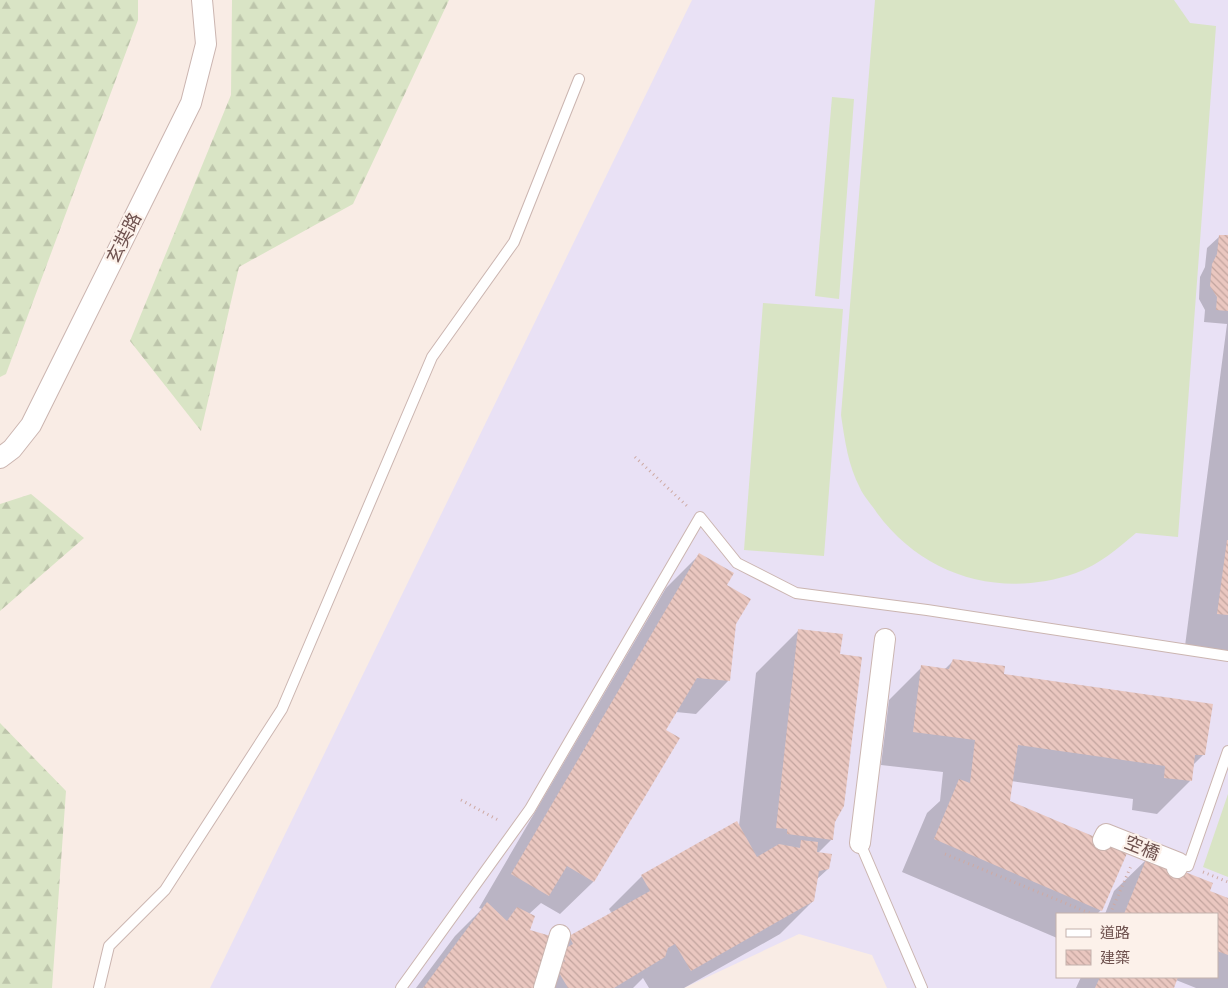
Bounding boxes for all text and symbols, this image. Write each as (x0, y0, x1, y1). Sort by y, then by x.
street label: 玄奘路 (103, 209, 148, 268)
street label: 空橋 (1120, 832, 1162, 867)
legend (1056, 913, 1218, 978)
text: 道路 (1100, 925, 1130, 944)
text: 建築 (1100, 950, 1130, 969)

